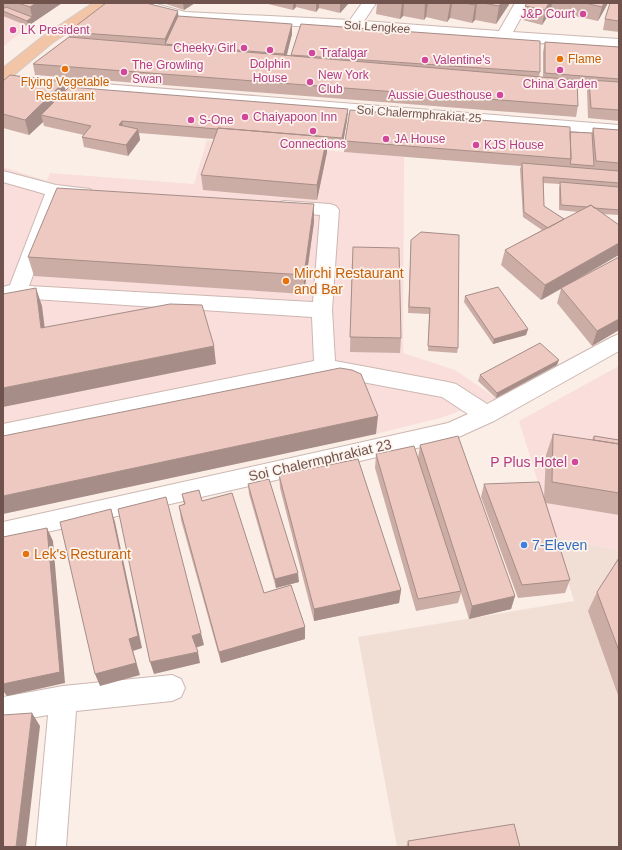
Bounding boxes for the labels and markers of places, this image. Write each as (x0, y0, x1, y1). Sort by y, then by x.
place label: J&P Court (521, 7, 576, 21)
marker: J&P Court (578, 9, 588, 19)
place label: LK President (21, 23, 90, 37)
marker: LK President (8, 25, 18, 35)
place label: Cheeky Girl (173, 41, 236, 55)
marker: Cheeky Girl (239, 43, 249, 53)
marker: Dolphin House (265, 45, 275, 55)
place label: Trafalgar (320, 46, 368, 60)
marker: Trafalgar (307, 48, 317, 58)
place label: Flame (568, 52, 602, 66)
place label: Valentine's (433, 53, 490, 67)
marker: Flame (555, 54, 565, 64)
marker: Valentine's (420, 55, 430, 65)
place label: Dolphin House (250, 57, 290, 85)
place label: The Growling Swan (132, 58, 203, 86)
marker: Flying Vegetable Restaurant (60, 64, 70, 74)
marker: China Garden (555, 65, 565, 75)
marker: The Growling Swan (119, 67, 129, 77)
place label: New York Club (318, 68, 370, 96)
place label: Flying Vegetable Restaurant (21, 75, 110, 103)
marker: New York Club (305, 77, 315, 87)
place label: China Garden (523, 77, 597, 91)
place label: Aussie Guesthouse (388, 88, 492, 102)
marker: Aussie Guesthouse (495, 90, 505, 100)
place label: Chaiyapoon Inn (253, 110, 337, 124)
marker: Chaiyapoon Inn (240, 112, 250, 122)
place label: S-One (199, 113, 234, 127)
marker: S-One (186, 115, 196, 125)
marker: Connections (308, 126, 318, 136)
place label: JA House (394, 132, 446, 146)
marker: JA House (381, 134, 391, 144)
place label: Connections (280, 137, 346, 151)
place label: KJS House (484, 138, 544, 152)
marker: KJS House (471, 140, 481, 150)
place label: Mirchi Restaurant and Bar (294, 265, 404, 297)
marker: Mirchi Restaurant and Bar (281, 276, 291, 286)
place label: P Plus Hotel (490, 454, 567, 470)
marker: P Plus Hotel (570, 457, 580, 467)
place label: 7-Eleven (532, 537, 587, 553)
marker: 7-Eleven (519, 540, 529, 550)
place label: Lek's Resturant (34, 546, 131, 562)
marker: Lek's Resturant (21, 549, 31, 559)

